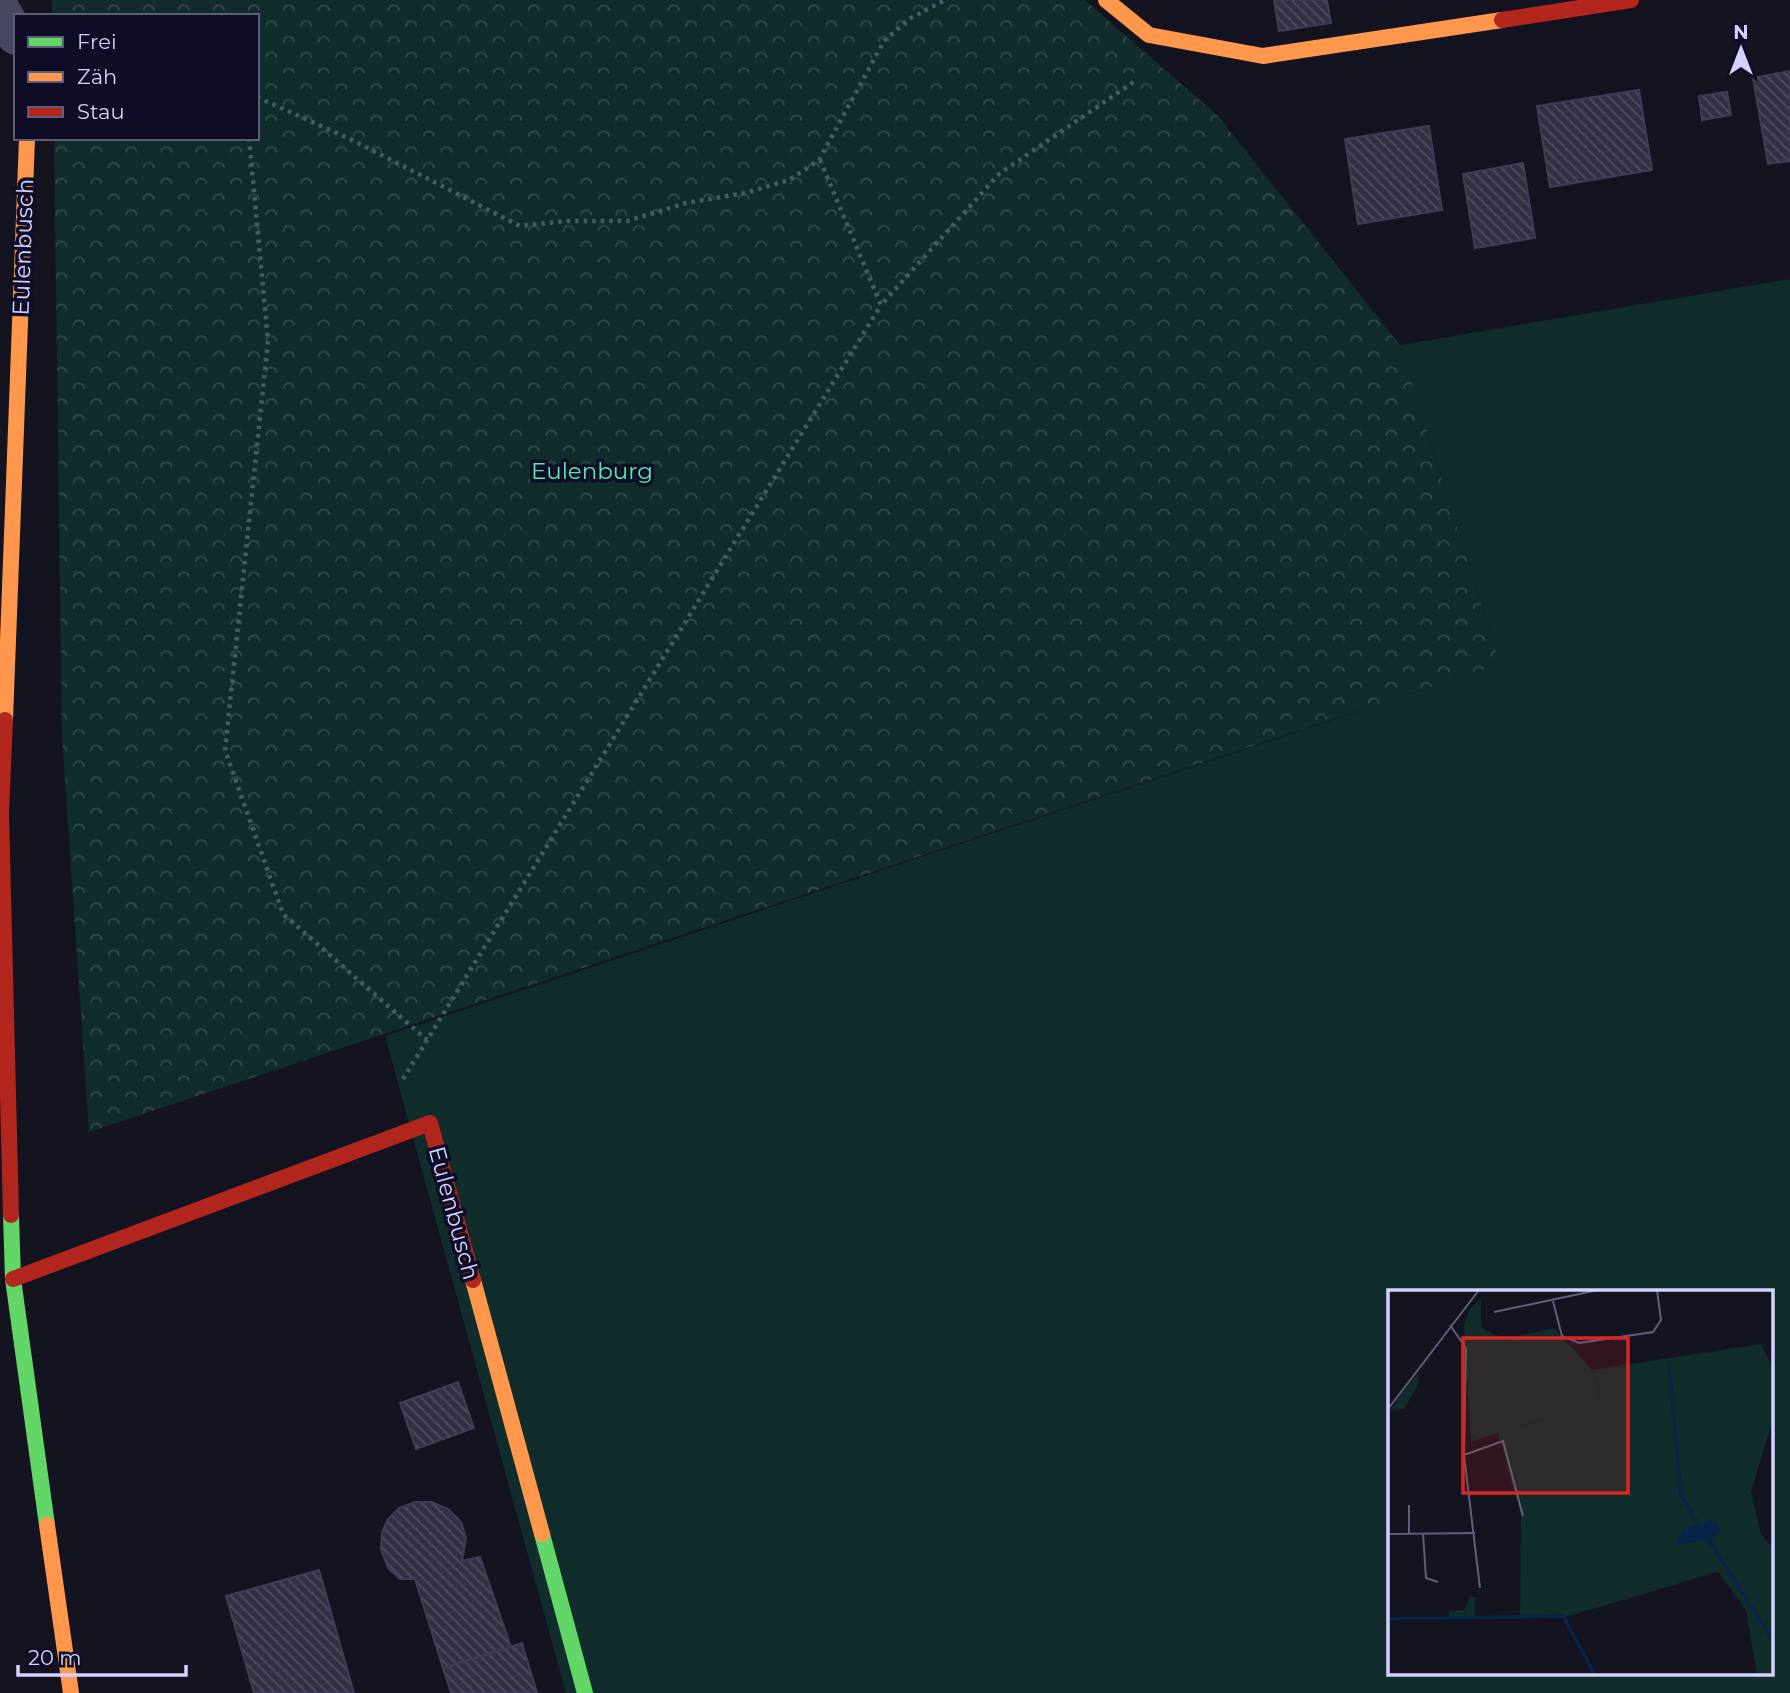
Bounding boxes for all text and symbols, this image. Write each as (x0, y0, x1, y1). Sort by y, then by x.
legend (14, 14, 259, 140)
north arrow (1706, 14, 1776, 84)
text: N (1733, 21, 1749, 44)
text: Frei (77, 29, 117, 54)
text: Zäh (77, 64, 117, 89)
text: Stau (77, 99, 125, 124)
street label: Eulenbusch (7, 178, 39, 316)
park label: Eulenburg (531, 457, 653, 485)
street label: Eulenbusch (423, 1143, 485, 1283)
inset map (1388, 1290, 1772, 1676)
scale bar (18, 1634, 186, 1678)
text: 20 m (28, 1645, 82, 1670)

